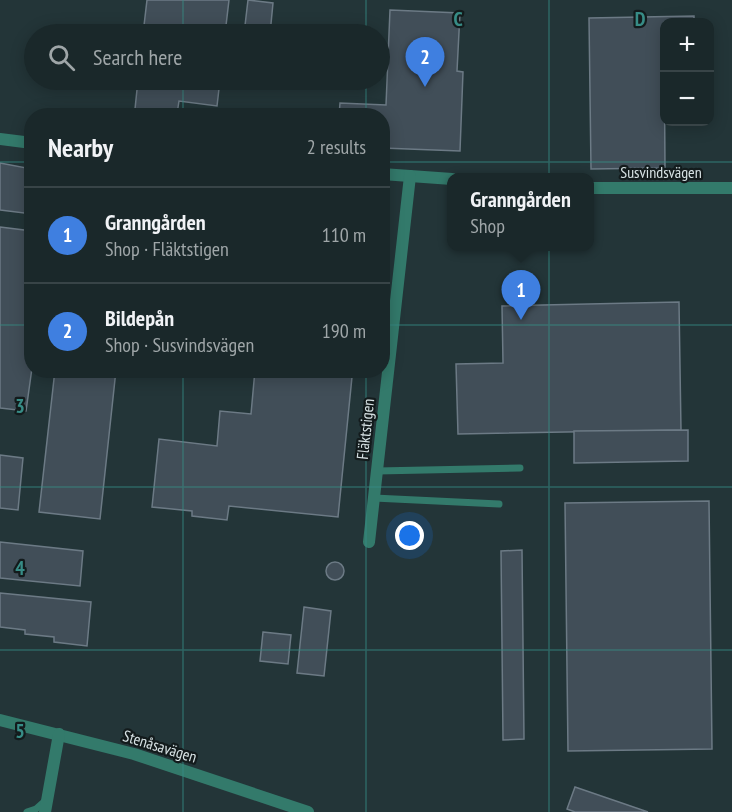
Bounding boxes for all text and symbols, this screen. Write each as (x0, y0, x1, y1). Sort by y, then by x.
text: C (453, 6, 463, 32)
text: D (635, 6, 646, 32)
map controls (660, 18, 714, 126)
button: + (660, 18, 714, 72)
search box (24, 24, 390, 90)
pin: 2 (406, 38, 444, 87)
icon: search (45, 41, 78, 74)
text: Search here (93, 43, 182, 71)
button: − (660, 72, 714, 126)
text: Nearby (48, 131, 113, 164)
text: 2 results (307, 134, 366, 160)
street label: Susvindsvägen (620, 162, 702, 182)
popup (447, 173, 594, 251)
text: Granngården (470, 185, 571, 213)
text: Granngården (105, 208, 206, 236)
text: Shop (470, 213, 505, 239)
text: 1 (63, 222, 72, 248)
text: 110 m (322, 222, 366, 248)
text: Shop · Fläktstigen (105, 236, 229, 262)
pin: 1 (502, 270, 540, 320)
text: Bildepån (105, 304, 174, 332)
text: 2 (63, 318, 72, 344)
text: 190 m (322, 318, 366, 344)
text: Shop · Susvindsvägen (105, 332, 254, 358)
text: 3 (15, 393, 25, 419)
street label: Fläktstigen (352, 398, 378, 460)
your location (395, 521, 424, 550)
text: 4 (15, 555, 25, 581)
text: 5 (15, 718, 25, 744)
street label: Stenåsavägen (121, 725, 199, 767)

